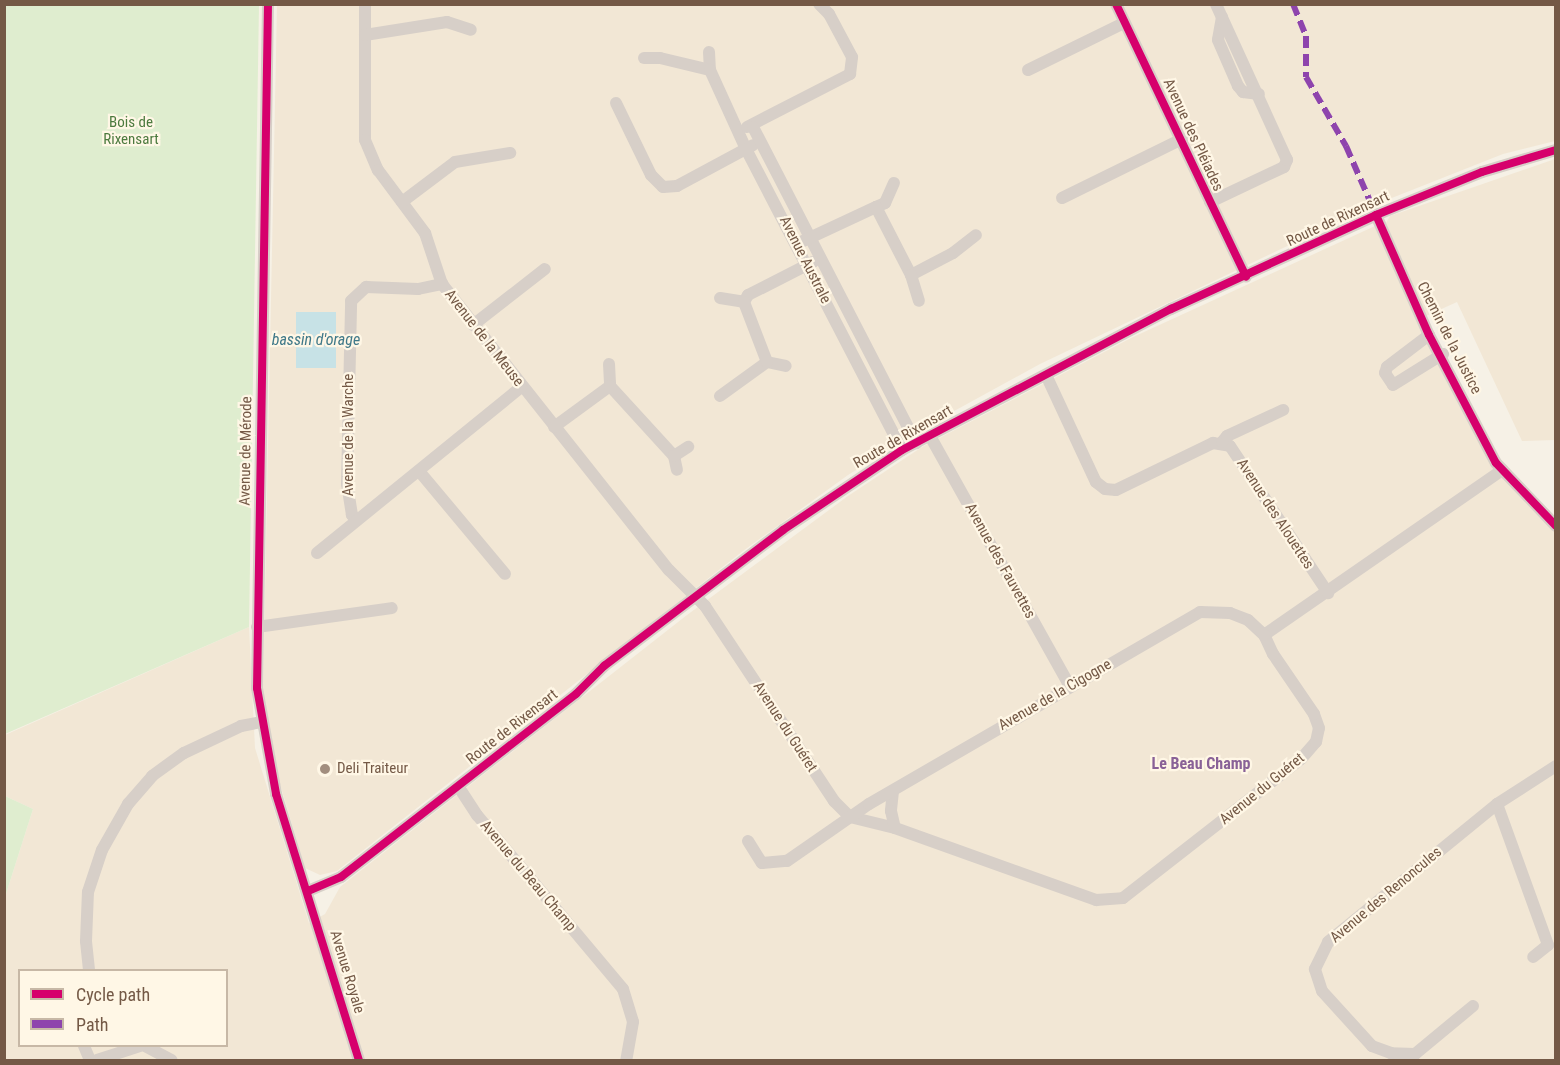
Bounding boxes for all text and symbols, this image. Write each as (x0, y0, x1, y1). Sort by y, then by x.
street label: Avenue des Pléiades (1159, 76, 1227, 194)
park label: Bois de Rixensart (103, 113, 159, 148)
street label: Route de Rixensart (1284, 187, 1392, 251)
street label: Avenue Australe (775, 213, 835, 307)
street label: Chemin de la Justice (1413, 279, 1485, 397)
street label: Avenue de la Meuse (441, 286, 527, 390)
water label: bassin d'orage (272, 330, 360, 350)
street label: Avenue de la Warche (340, 374, 358, 496)
street label: Avenue de Mérode (236, 396, 256, 506)
street label: Route de Rixensart (850, 401, 956, 473)
street label: Avenue des Alouettes (1233, 455, 1317, 573)
street label: Avenue des Fauvettes (961, 500, 1039, 622)
street label: Avenue de la Cigogne (995, 655, 1115, 735)
street label: Avenue du Guéret (749, 679, 821, 775)
street label: Route de Rixensart (463, 686, 561, 768)
street label: Avenue du Guéret (1216, 749, 1308, 829)
district label: Le Beau Champ (1151, 754, 1251, 774)
place label: Deli Traiteur (337, 760, 408, 778)
marker: Deli Traiteur (318, 762, 332, 776)
street label: Avenue du Beau Champ (476, 817, 580, 935)
street label: Avenue des Renoncules (1327, 843, 1445, 947)
street label: Avenue Royale (326, 928, 368, 1016)
legend (18, 969, 228, 1047)
text: Cycle path (76, 984, 150, 1005)
text: Path (76, 1014, 109, 1035)

